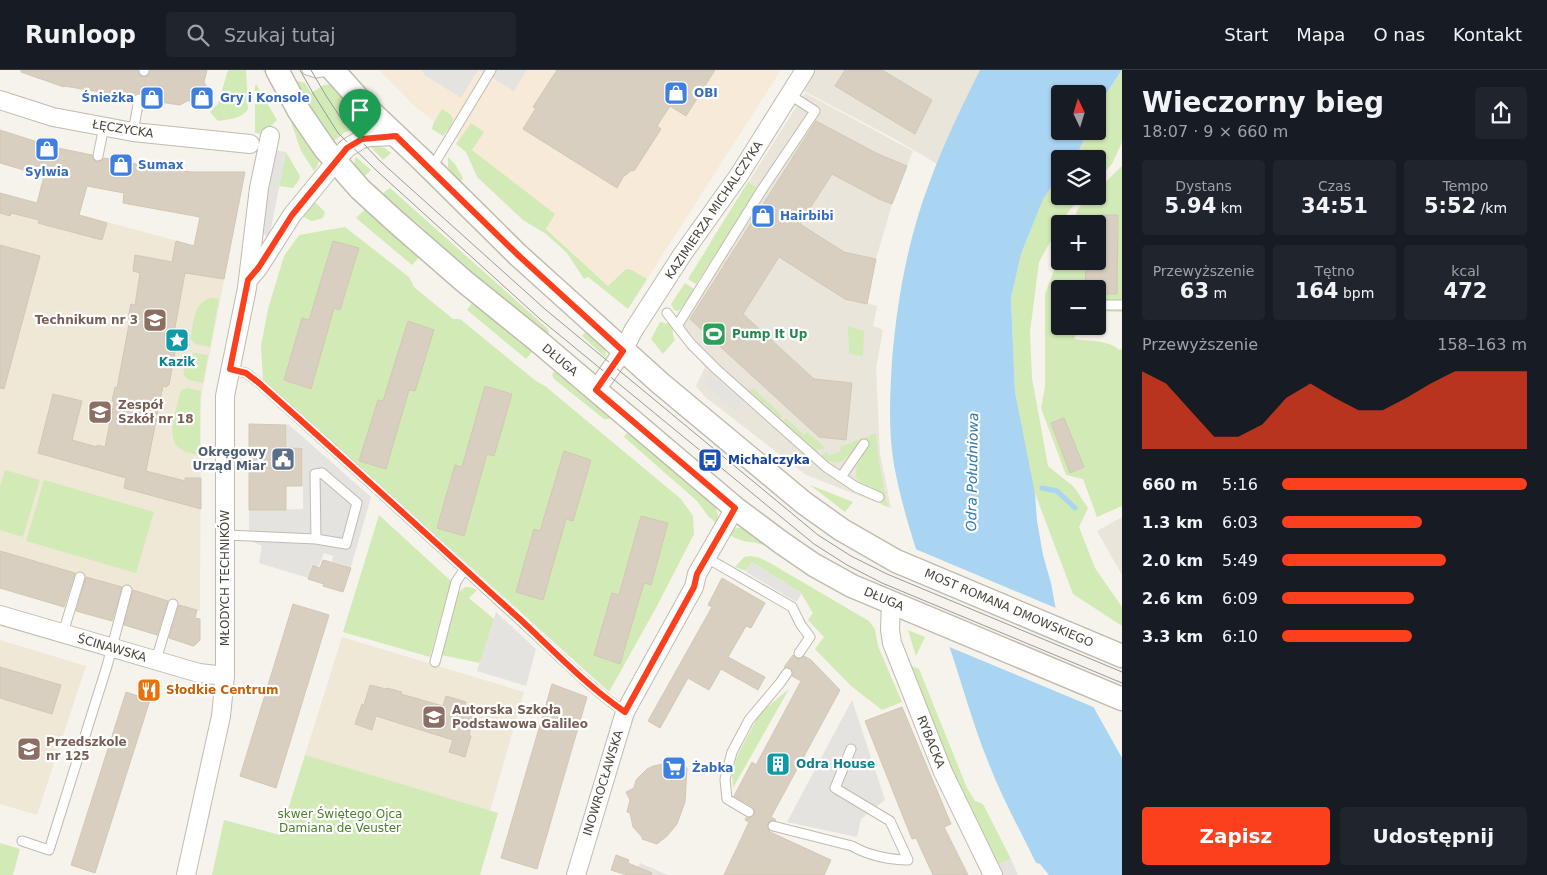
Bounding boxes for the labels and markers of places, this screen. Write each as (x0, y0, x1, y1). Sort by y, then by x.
shop icon: OBI (663, 80, 689, 106)
shop icon: Śnieżka (139, 85, 165, 111)
shop icon: Gry i Konsole (189, 85, 215, 111)
place label: OBI (694, 86, 718, 100)
pin (339, 89, 381, 140)
place label: Śnieżka (82, 90, 134, 105)
place label: Gry i Konsole (220, 91, 310, 105)
shop icon: Sylwia (34, 136, 60, 162)
shop icon: Sumax (108, 152, 134, 178)
place label: Sumax (138, 158, 184, 172)
place label: Sylwia (25, 165, 69, 179)
shop icon: Hairbibi (750, 203, 776, 229)
place label: Hairbibi (780, 209, 834, 223)
school or university icon: Technikum nr 3 (142, 307, 168, 333)
place label: Technikum nr 3 (35, 313, 138, 327)
sports icon: Pump It Up (701, 321, 727, 347)
place icon: Kazik (164, 327, 190, 353)
place label: Pump It Up (732, 327, 808, 341)
place label: Kazik (159, 355, 196, 369)
place label: Zespół Szkół nr 18 (118, 398, 194, 426)
school or university icon: Zespół Szkół nr 18 (87, 399, 113, 425)
place label: Okręgowy Urząd Miar (192, 445, 266, 473)
public building icon: Okręgowy Urząd Miar (270, 446, 296, 472)
bus stop icon: Michalczyka (697, 447, 723, 473)
place label: Michalczyka (728, 453, 810, 467)
restaurant icon: Słodkie Centrum (136, 677, 162, 703)
place label: Słodkie Centrum (166, 683, 279, 697)
place label: Autorska Szkoła Podstawowa Galileo (452, 703, 588, 731)
school or university icon: Autorska Szkoła Podstawowa Galileo (421, 704, 447, 730)
place label: Przedszkole nr 125 (46, 735, 127, 763)
school or university icon: Przedszkole nr 125 (16, 736, 42, 762)
building icon: Odra House (765, 751, 791, 777)
supermarket icon: Żabka (661, 755, 687, 781)
place label: Odra House (796, 757, 875, 771)
place label: Żabka (692, 760, 733, 775)

